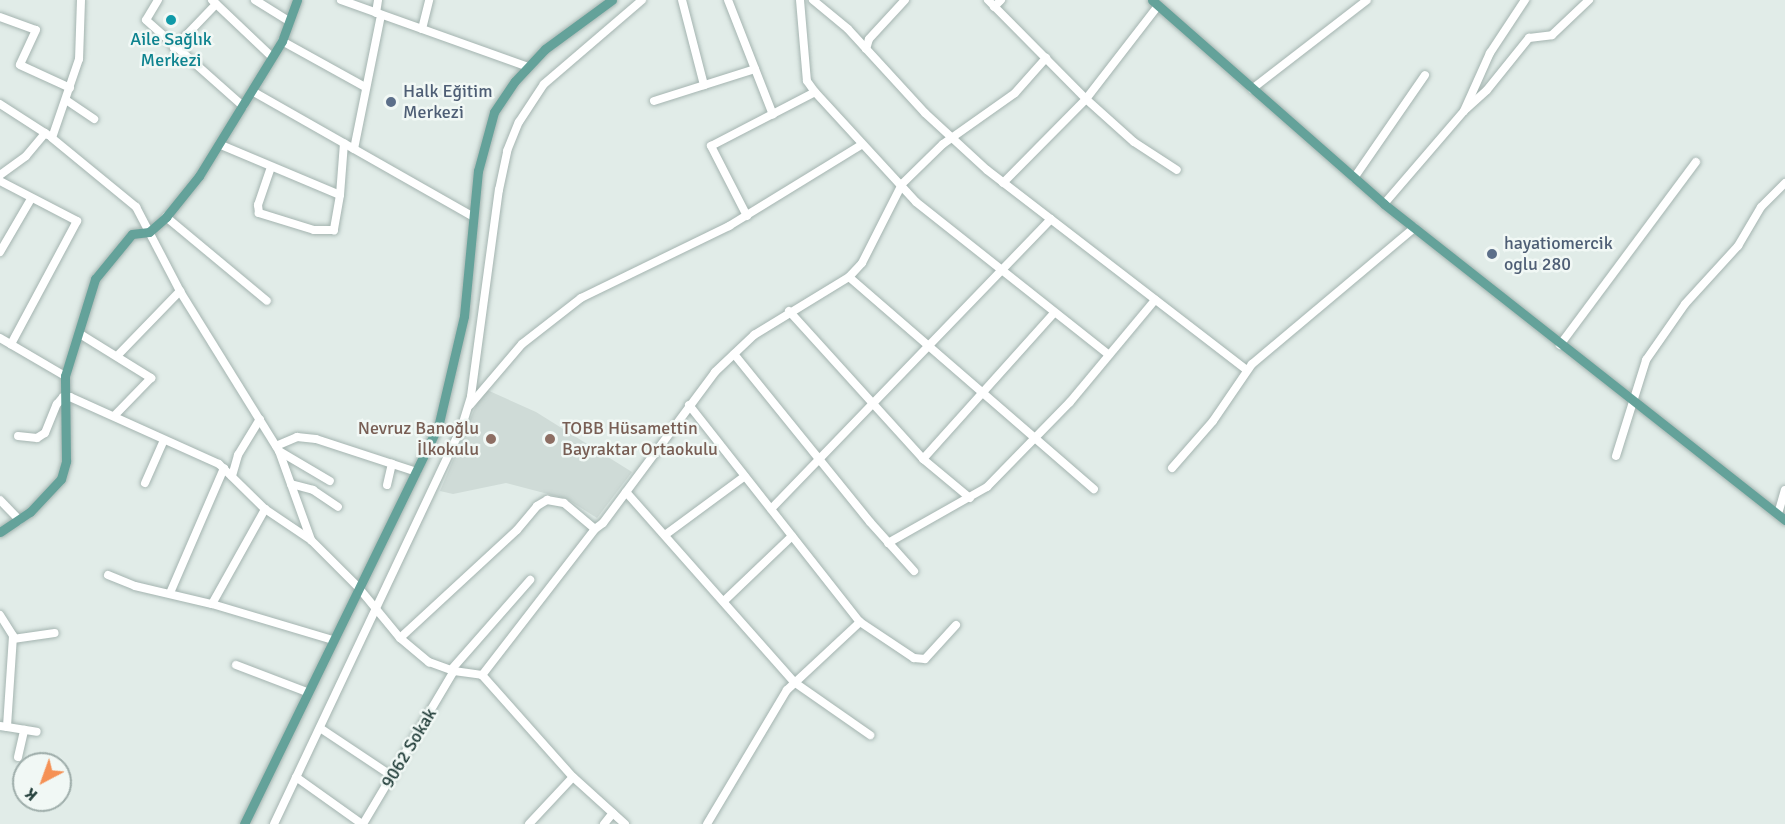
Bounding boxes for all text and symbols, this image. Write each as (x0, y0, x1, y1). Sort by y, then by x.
marker: Aile Sağlık Merkezi (164, 13, 178, 27)
place label: Aile Sağlık Merkezi (130, 29, 212, 72)
place label: Halk Eğitim Merkezi (403, 81, 492, 124)
marker: Halk Eğitim Merkezi (384, 95, 398, 109)
place label: hayatiomercik oglu 280 (1504, 233, 1613, 276)
marker: hayatiomercik oglu 280 (1485, 247, 1499, 261)
place label: Nevruz Banoğlu İlkokulu (358, 418, 479, 460)
place label: TOBB Hüsamettin Bayraktar Ortaokulu (562, 418, 718, 460)
marker: Nevruz Banoğlu İlkokulu (484, 432, 498, 446)
marker: TOBB Hüsamettin Bayraktar Ortaokulu (543, 432, 557, 446)
street label: 9062 Sokak (377, 704, 441, 792)
north arrow (12, 752, 72, 812)
text: K (21, 783, 42, 805)

